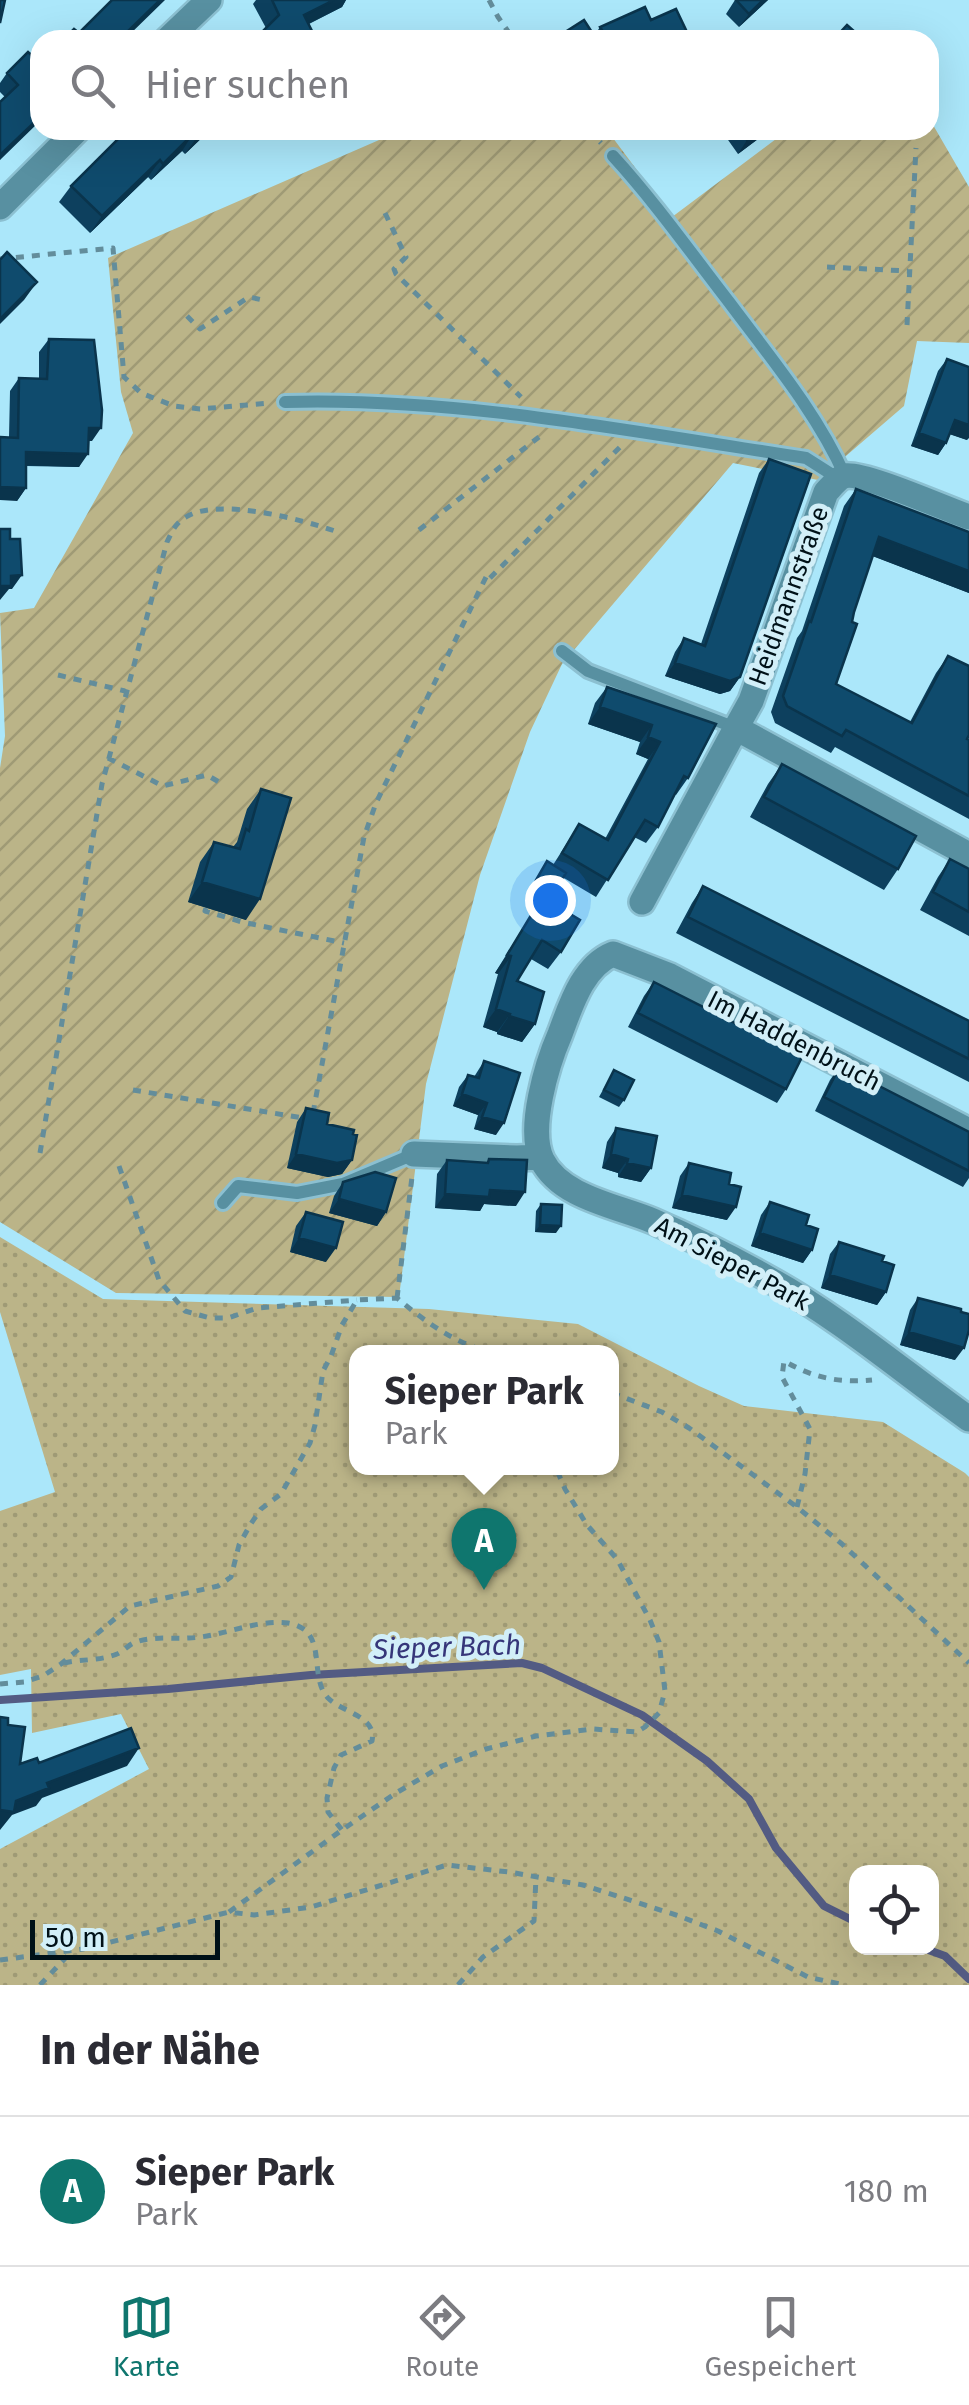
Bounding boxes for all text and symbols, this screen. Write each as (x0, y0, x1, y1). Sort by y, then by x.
search box (30, 30, 939, 140)
icon: search (65, 58, 120, 113)
text: Hier suchen (145, 62, 350, 108)
street label: Heidmannstraße (743, 502, 835, 690)
your location (525, 875, 576, 926)
street label: Im Haddenbruch (703, 985, 885, 1097)
street label: Am Sieper Park (650, 1211, 815, 1317)
popup (349, 1345, 619, 1475)
text: Sieper Park (384, 1368, 584, 1414)
text: Park (384, 1414, 447, 1452)
pin: A (452, 1508, 516, 1590)
water label: Sieper Bach (371, 1628, 522, 1666)
map controls (849, 1865, 939, 1955)
button: locate (849, 1865, 939, 1955)
scale bar (30, 1915, 220, 1960)
text: 50 m (45, 1921, 106, 1954)
text: In der Nähe (40, 2025, 260, 2075)
text: Sieper Park (135, 2149, 334, 2195)
text: A (63, 2172, 82, 2210)
text: 180 m (844, 2172, 929, 2210)
text: Park (135, 2195, 198, 2233)
tab: Karte (113, 2290, 180, 2383)
tab: Route (405, 2290, 479, 2383)
tab: Gespeichert (705, 2290, 856, 2383)

